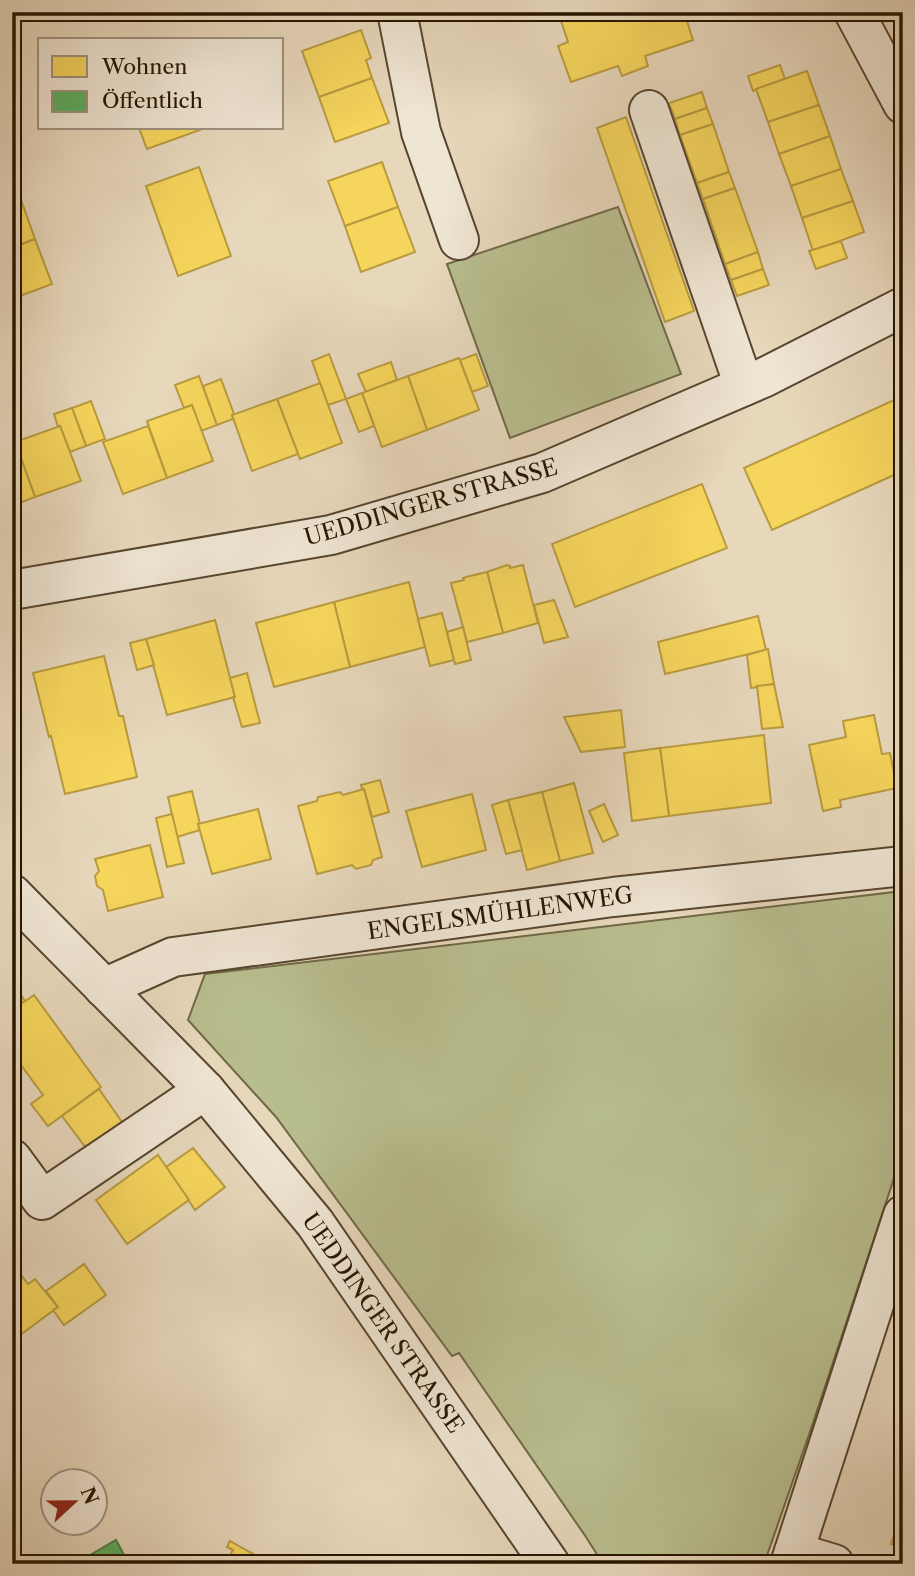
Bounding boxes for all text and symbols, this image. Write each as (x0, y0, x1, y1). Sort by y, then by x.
legend (38, 38, 284, 130)
text: Wohnen (101, 54, 187, 79)
text: Öffentlich (102, 88, 203, 113)
street label: UEDDINGER STRASSE (301, 452, 561, 552)
street label: ENGELSMÜHLENWEG (365, 880, 635, 946)
street label: UEDDINGER STRASSE (296, 1207, 470, 1439)
north arrow (38, 1468, 108, 1538)
text: N (76, 1484, 103, 1508)

